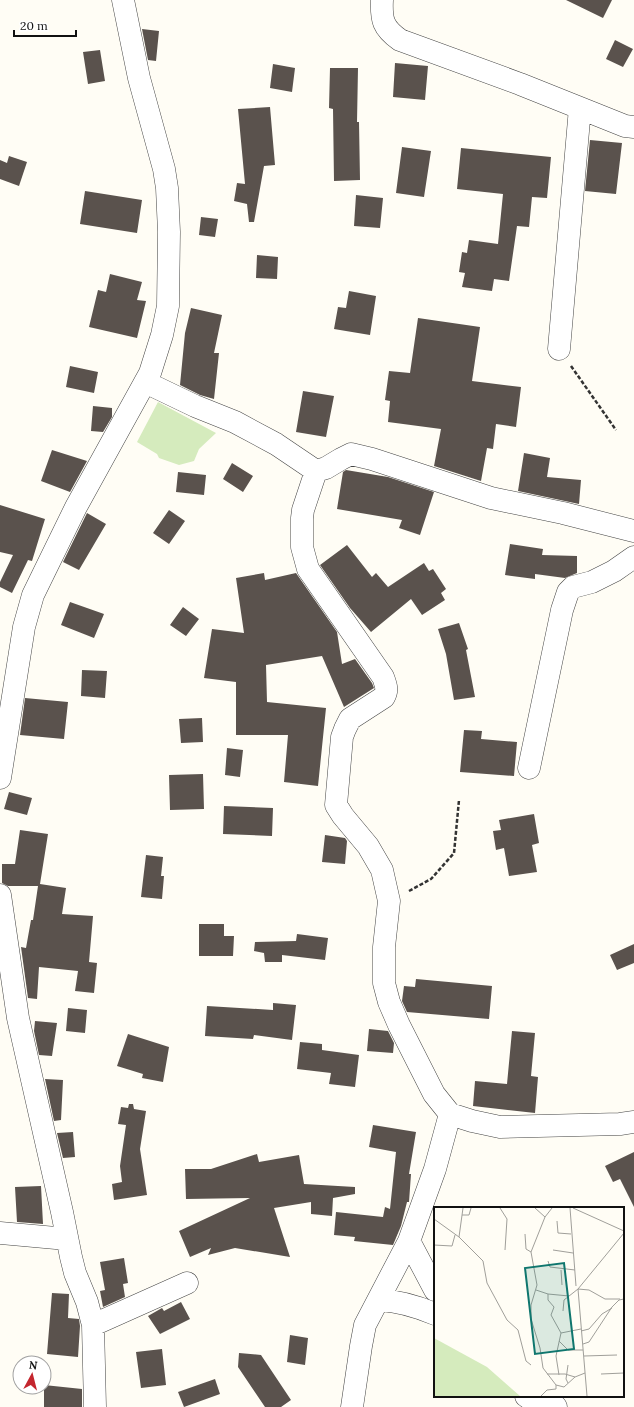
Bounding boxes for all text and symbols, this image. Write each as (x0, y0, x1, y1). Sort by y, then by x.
scale bar (14, 12, 76, 38)
text: 20 m (20, 18, 48, 33)
inset map (434, 1207, 624, 1397)
north arrow (12, 1355, 52, 1395)
text: N (28, 1358, 39, 1373)

